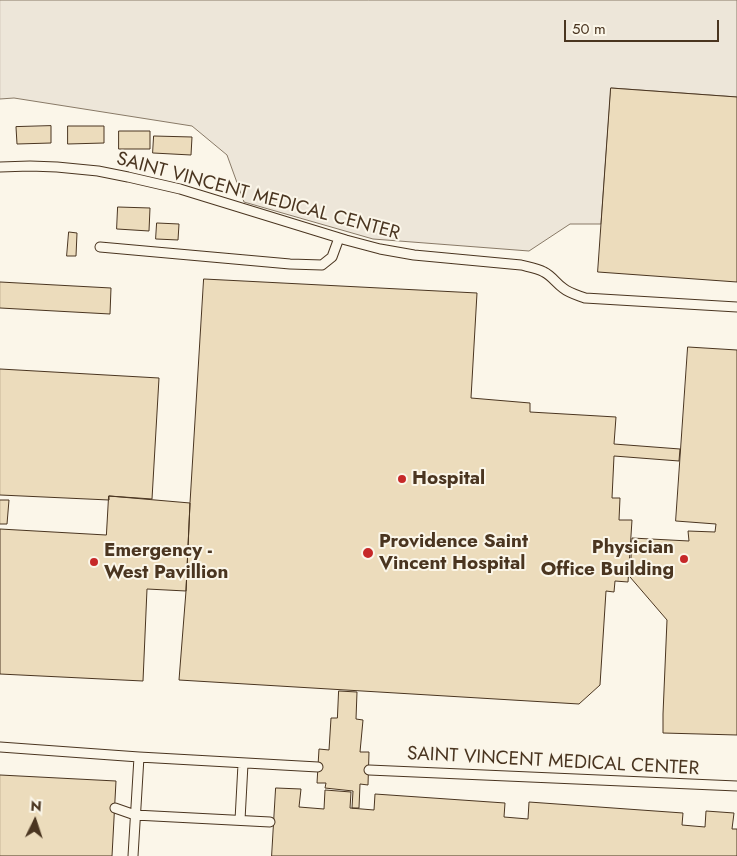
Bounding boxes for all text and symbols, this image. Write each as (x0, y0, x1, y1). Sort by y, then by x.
scale bar (567, 10, 722, 42)
text: 50 m (572, 18, 606, 40)
street label: SAINT VINCENT MEDICAL CENTER (114, 148, 402, 246)
place label: Hospital (412, 468, 485, 490)
marker: Hospital (396, 473, 408, 485)
place label: Providence Saint Vincent Hospital (379, 531, 528, 575)
place label: Physician Office Building (541, 537, 674, 581)
place label: Emergency - West Pavillion (104, 540, 228, 584)
marker: Providence Saint Vincent Hospital (361, 546, 375, 560)
marker: Physician Office Building (678, 553, 690, 565)
marker: Emergency - West Pavillion (88, 556, 100, 568)
street label: SAINT VINCENT MEDICAL CENTER (406, 743, 700, 781)
north arrow (10, 796, 60, 846)
text: N (30, 796, 42, 816)

